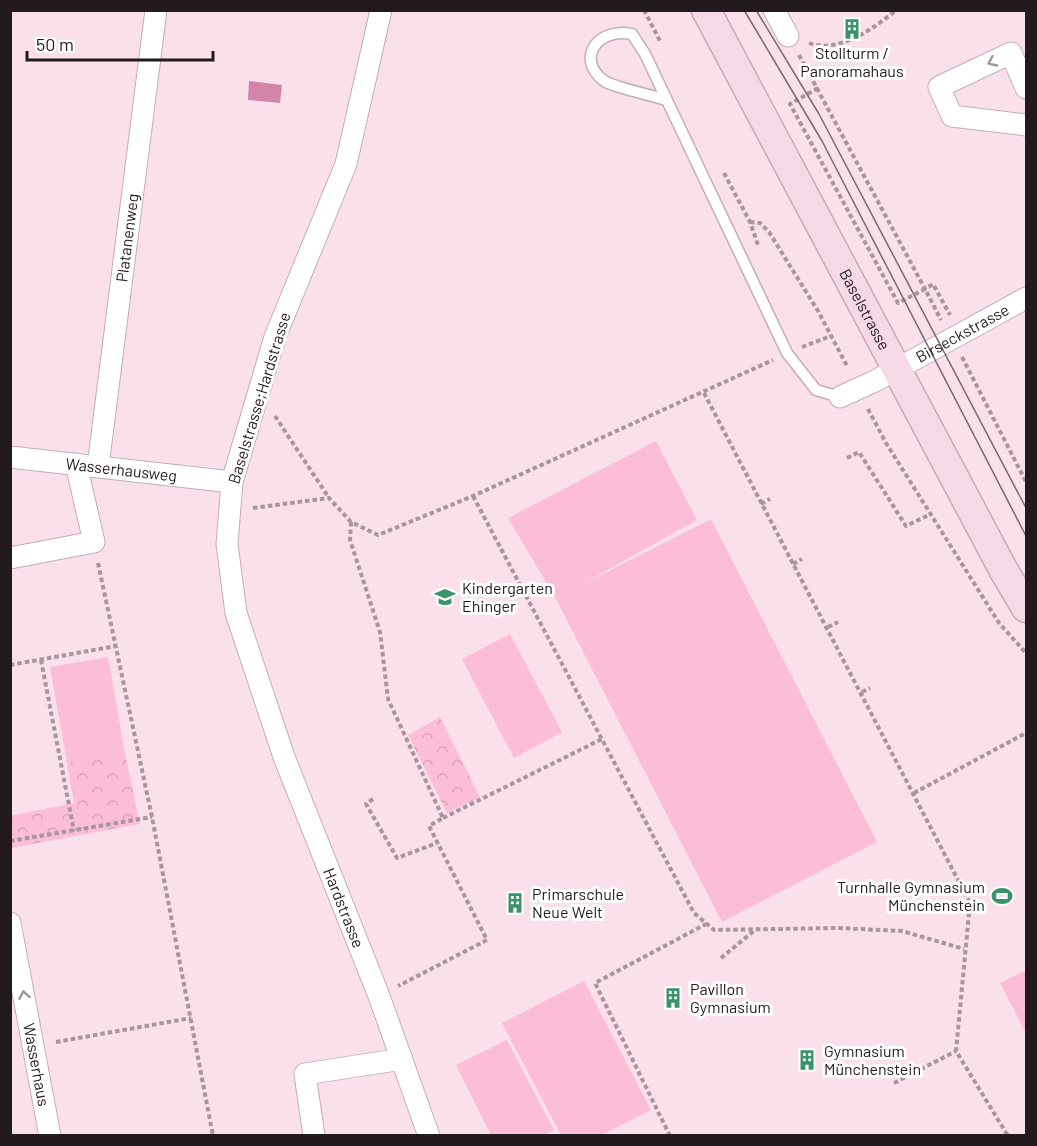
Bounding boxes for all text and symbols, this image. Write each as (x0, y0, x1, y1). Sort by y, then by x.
building icon: Stollturm / Panoramahaus (840, 17, 864, 41)
scale bar (27, 24, 213, 62)
text: 50 m (36, 33, 74, 55)
place label: Stollturm / Panoramahaus (800, 43, 904, 80)
one-way arrow (988, 54, 999, 66)
street label: Platanenweg (111, 192, 142, 283)
street label: Baselstrasse (836, 265, 895, 353)
street label: Birseckstrasse (912, 299, 1012, 366)
street label: Baselstrasse;Hardstrasse (223, 310, 294, 486)
street label: Wasserhausweg (65, 453, 178, 485)
place label: Kindergarten Ehinger (462, 578, 553, 615)
school or university icon: Kindergarten Ehinger (433, 585, 457, 609)
street label: Hardstrasse (320, 865, 369, 950)
place label: Turnhalle Gymnasium Münchenstein (837, 877, 985, 914)
place label: Primarschule Neue Welt (532, 884, 624, 921)
sports icon: Turnhalle Gymnasium Münchenstein (990, 884, 1014, 908)
building icon: Primarschule Neue Welt (503, 891, 527, 915)
place label: Pavillon Gymnasium (690, 979, 771, 1016)
building icon: Pavillon Gymnasium (661, 986, 685, 1010)
one-way arrow (18, 991, 31, 1001)
street label: Wasserhaus (20, 1021, 54, 1108)
place label: Gymnasium Münchenstein (824, 1041, 921, 1078)
building icon: Gymnasium Münchenstein (795, 1048, 819, 1072)

